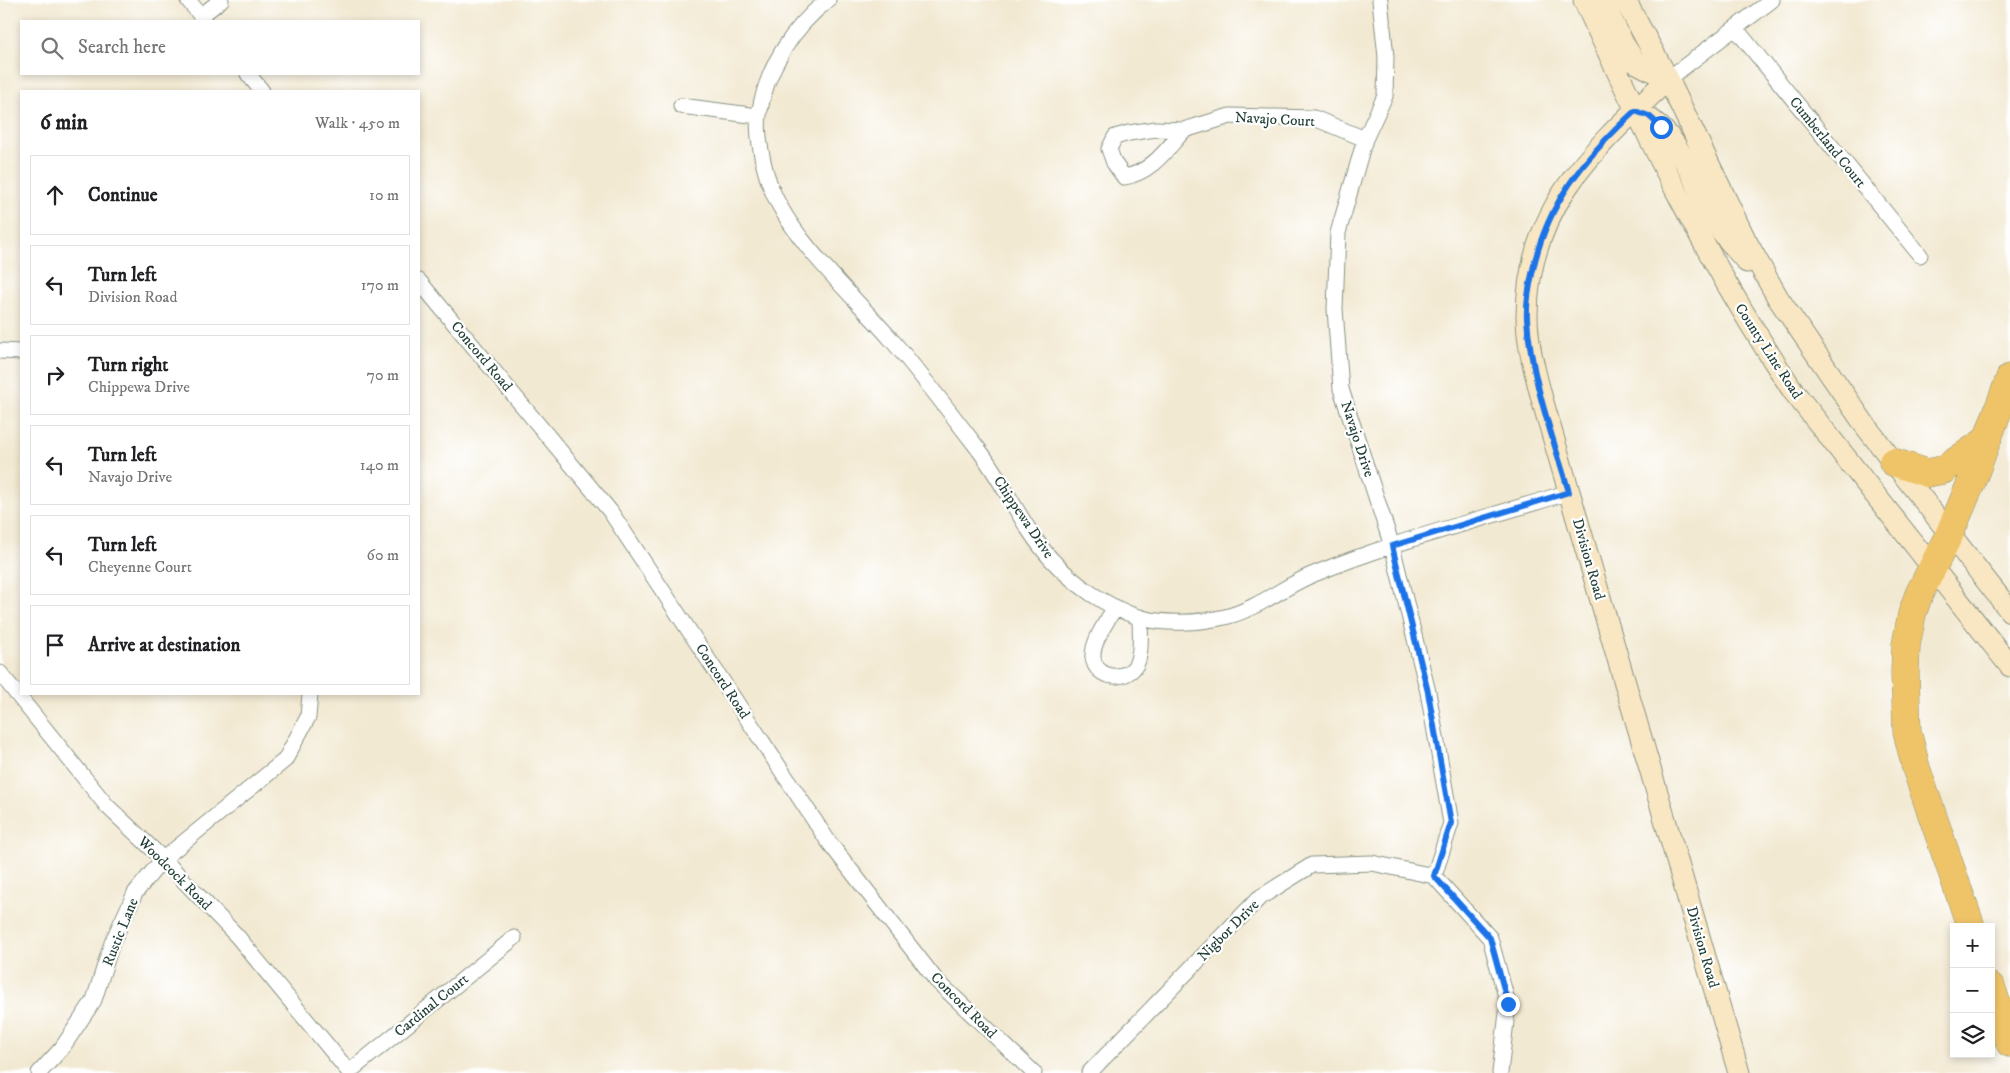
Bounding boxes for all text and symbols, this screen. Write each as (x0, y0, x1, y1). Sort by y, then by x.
search box (20, 20, 420, 75)
icon: search (38, 34, 66, 62)
text: Search here (78, 36, 166, 59)
street label: Cumberland Court (1785, 93, 1870, 192)
street label: Navajo Court (1234, 108, 1316, 131)
text: 6 min (40, 110, 88, 136)
text: Walk · 450 m (315, 113, 400, 133)
route start (1650, 116, 1673, 139)
icon: ahead (41, 181, 69, 209)
text: Continue (88, 184, 158, 207)
text: 10 m (369, 185, 399, 205)
text: Turn left (88, 264, 157, 287)
icon: left (41, 271, 69, 299)
text: 170 m (361, 275, 399, 295)
text: Division Road (88, 287, 177, 307)
street label: County Line Road (1731, 300, 1807, 403)
street label: Concord Road (447, 317, 517, 396)
text: Turn right (88, 354, 168, 377)
icon: right (41, 361, 69, 389)
text: 70 m (367, 365, 399, 385)
text: Chippewa Drive (88, 377, 190, 397)
street label: Navajo Drive (1336, 399, 1379, 480)
text: Turn left (88, 444, 157, 467)
icon: left (41, 451, 69, 479)
text: 140 m (360, 455, 399, 475)
text: Navajo Drive (88, 467, 172, 487)
street label: Chippewa Drive (989, 472, 1058, 562)
street label: Division Road (1568, 516, 1609, 603)
text: Turn left (88, 534, 157, 557)
icon: left (41, 541, 69, 569)
text: 60 m (367, 545, 399, 565)
text: Cheyenne Court (88, 557, 192, 577)
icon: arrive (41, 631, 69, 659)
text: Arrive at destination (88, 634, 240, 657)
street label: Concord Road (691, 640, 754, 723)
street label: Woodcock Road (133, 832, 216, 915)
street label: Rustic Lane (98, 895, 143, 969)
street label: Nigbor Drive (1194, 896, 1263, 965)
street label: Division Road (1682, 904, 1723, 991)
map controls (1950, 923, 1995, 1058)
button: + (1950, 923, 1995, 968)
street label: Concord Road (927, 968, 1001, 1043)
button: − (1950, 968, 1995, 1013)
street label: Cardinal Court (390, 970, 472, 1041)
route end (1497, 993, 1520, 1016)
button: layers (1950, 1013, 1995, 1058)

